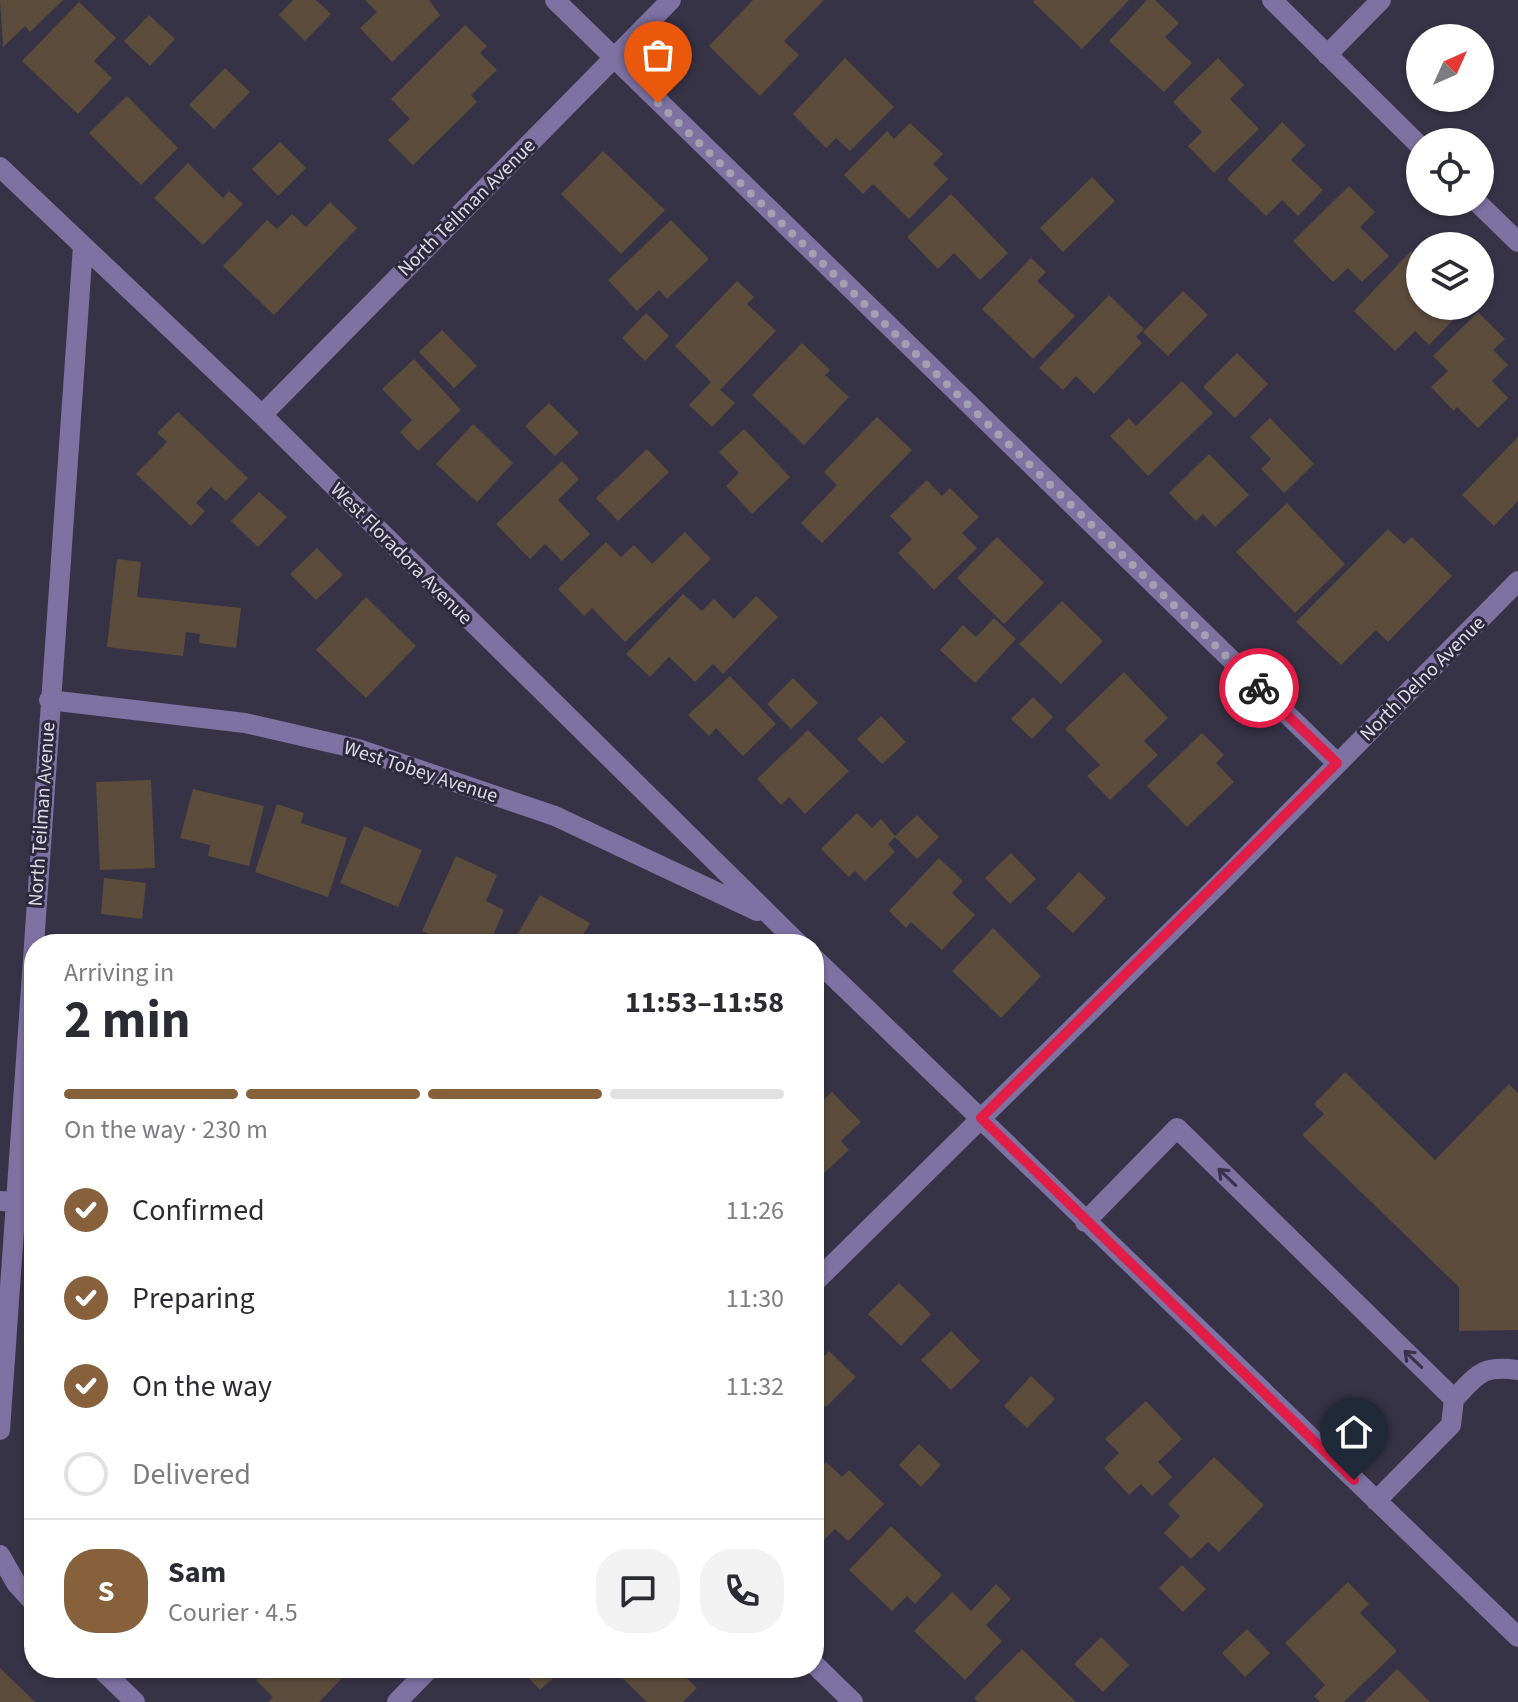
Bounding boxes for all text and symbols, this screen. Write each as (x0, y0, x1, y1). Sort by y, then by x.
pin (624, 21, 692, 103)
north arrow (1406, 24, 1494, 112)
map controls (1406, 24, 1494, 320)
icon: bag (636, 33, 680, 77)
button: locate (1406, 128, 1494, 216)
street label: North Teilman Avenue (391, 132, 542, 283)
button: layers (1406, 232, 1494, 320)
street label: West Floradora Avenue (324, 476, 479, 631)
street label: North Delno Avenue (1354, 610, 1492, 748)
courier (1219, 648, 1299, 728)
icon: bike (1237, 666, 1281, 710)
street label: North Teilman Avenue (22, 721, 62, 907)
street label: West Tobey Avenue (340, 734, 501, 810)
text: Arriving in (64, 954, 174, 991)
text: 11:53–11:58 (625, 981, 784, 1024)
text: 2 min (64, 984, 191, 1058)
text: On the way · 230 m (64, 1111, 268, 1148)
one-way arrow (1218, 1168, 1237, 1187)
icon: check (64, 1188, 108, 1232)
text: Confirmed (132, 1189, 265, 1232)
text: 11:26 (726, 1192, 784, 1229)
icon: check (64, 1276, 108, 1320)
text: Preparing (132, 1277, 255, 1320)
text: 11:30 (726, 1280, 784, 1317)
one-way arrow (1404, 1350, 1423, 1369)
icon: check (64, 1364, 108, 1408)
text: On the way (132, 1365, 272, 1408)
text: 11:32 (726, 1368, 784, 1405)
pin (1320, 1398, 1388, 1480)
icon: home (1332, 1410, 1376, 1454)
text: Delivered (132, 1453, 251, 1496)
button: chat (596, 1549, 680, 1633)
button: phone (700, 1549, 784, 1633)
text: Sam (168, 1551, 226, 1594)
text: S (98, 1570, 114, 1613)
text: Courier · 4.5 (168, 1594, 298, 1631)

